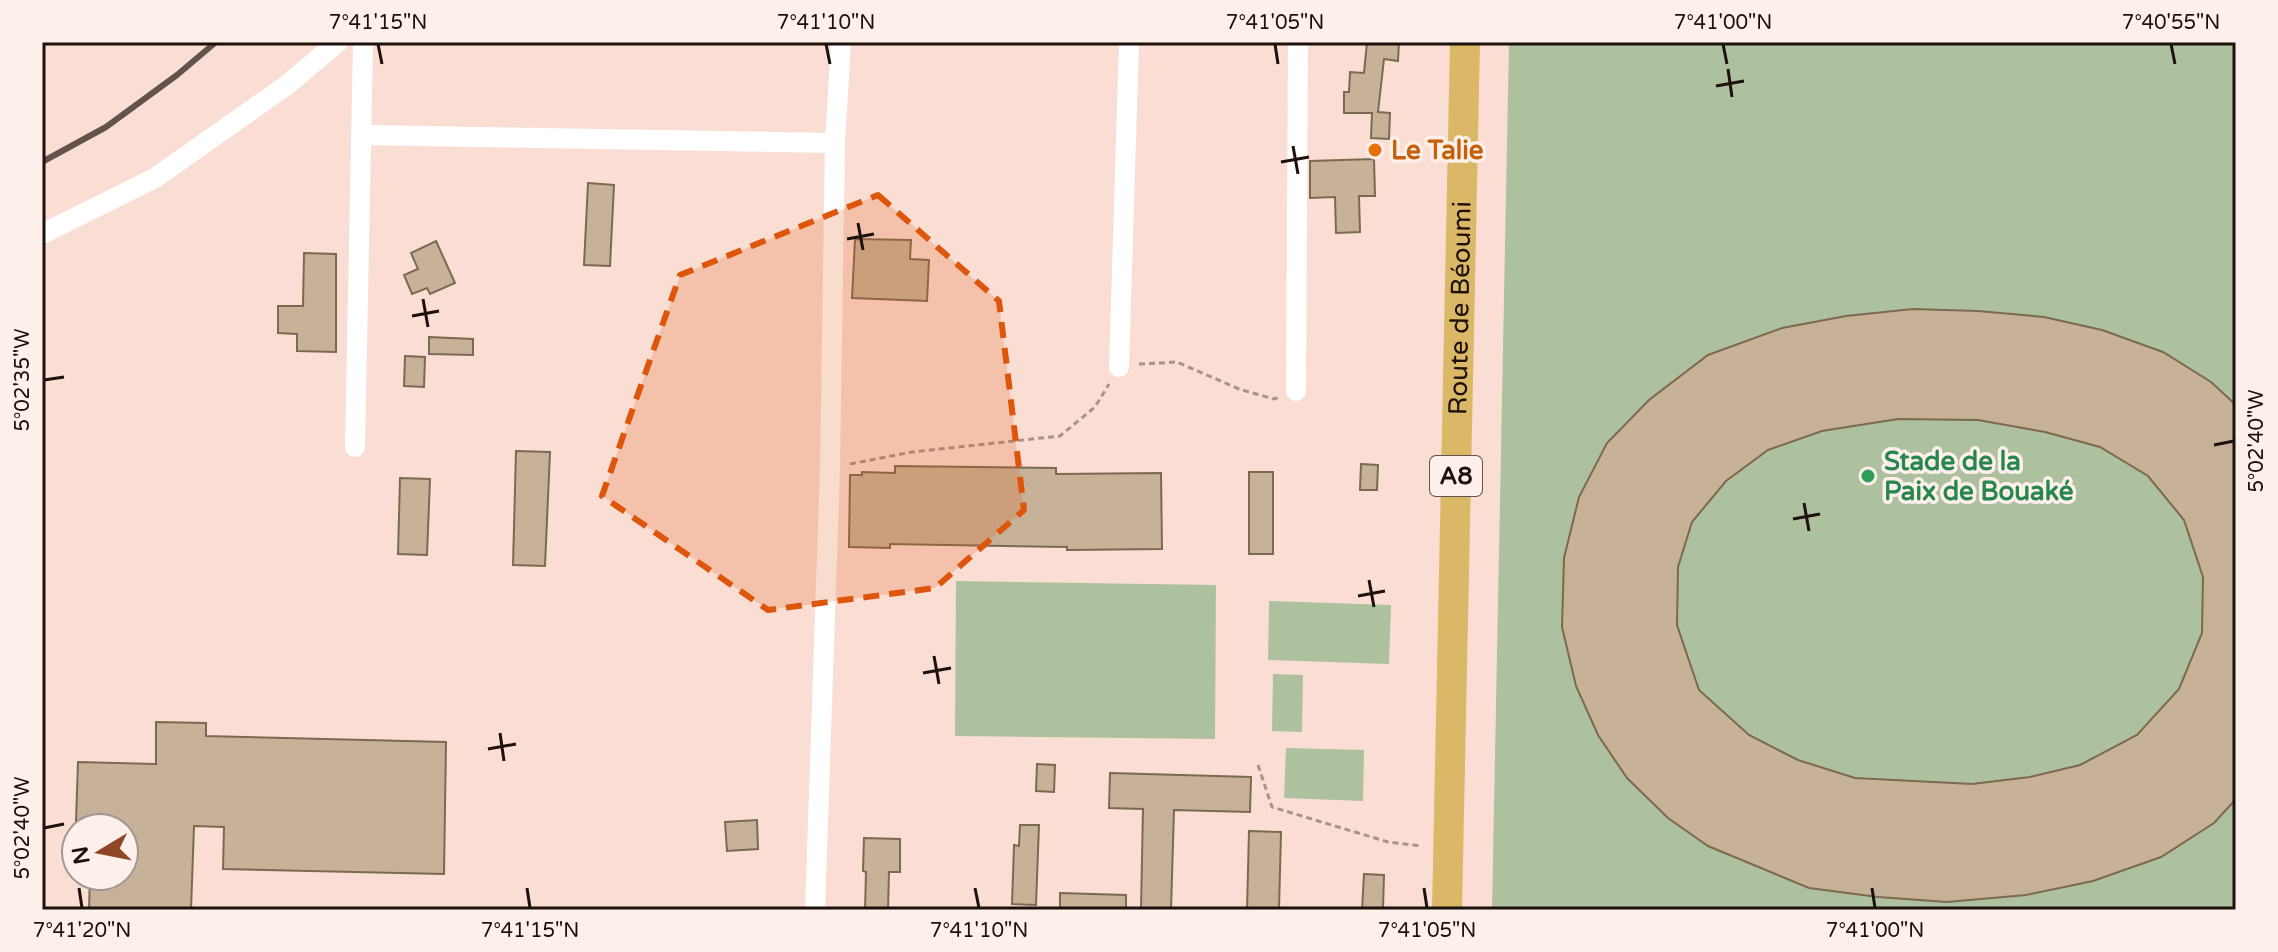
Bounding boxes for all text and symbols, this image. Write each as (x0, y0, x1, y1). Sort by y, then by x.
text: 7°41'15"N (329, 11, 427, 35)
text: 7°41'10"N (777, 11, 875, 35)
text: 7°41'05"N (1226, 11, 1324, 35)
text: 7°41'00"N (1674, 11, 1772, 35)
text: 7°40'55"N (2122, 11, 2220, 35)
place label: Le Talie (1391, 135, 1484, 166)
marker: Le Talie (1366, 141, 1384, 159)
street label: Route de Béoumi (1442, 201, 1477, 415)
text: 5°02'35"W (11, 329, 35, 431)
text: 5°02'40"W (2245, 390, 2269, 492)
place label: Stade de la Paix de Bouaké (1884, 446, 2074, 507)
road number: A8 (1430, 456, 1482, 496)
marker: Stade de la Paix de Bouaké (1859, 467, 1877, 485)
text: 5°02'40"W (11, 777, 35, 879)
north arrow (60, 812, 140, 892)
text: N (67, 844, 96, 866)
text: 7°41'20"N (33, 919, 131, 943)
text: 7°41'15"N (481, 919, 579, 943)
text: 7°41'10"N (930, 919, 1028, 943)
text: 7°41'05"N (1378, 919, 1476, 943)
text: 7°41'00"N (1826, 919, 1924, 943)

